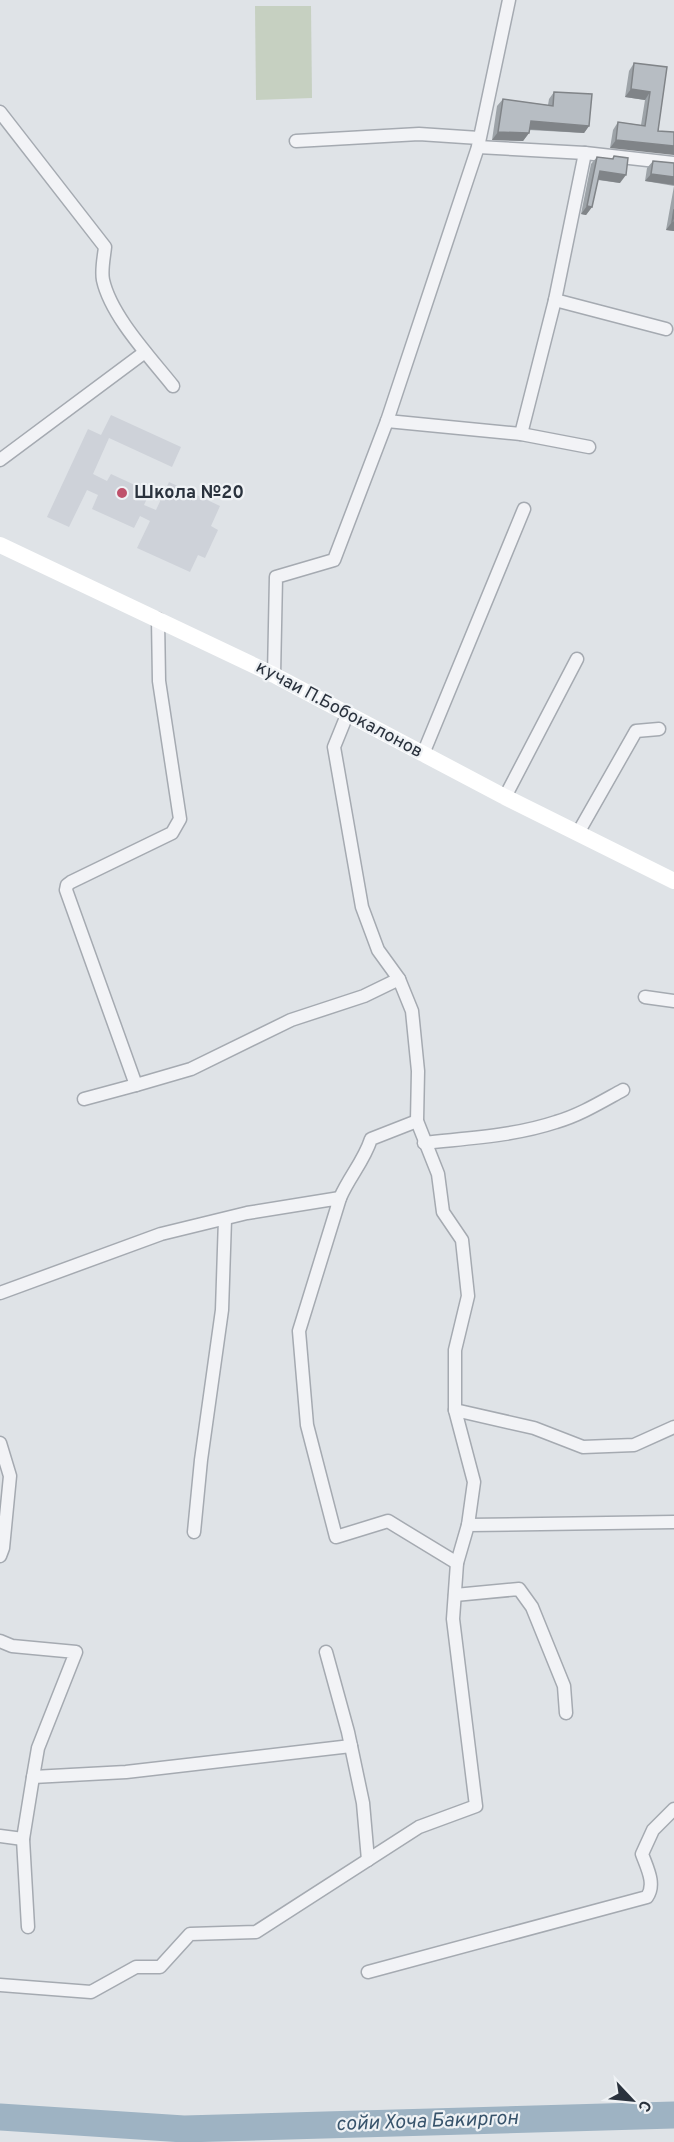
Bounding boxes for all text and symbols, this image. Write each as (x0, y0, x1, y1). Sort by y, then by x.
place label: Школа №20 (134, 482, 244, 505)
marker: Школа №20 (115, 486, 129, 500)
street label: кучаи П.Бобокалонов (252, 656, 426, 764)
north arrow (602, 2070, 662, 2130)
text: С (632, 2097, 655, 2115)
water label: сойи Хоча Бакиргон (335, 2106, 519, 2138)

